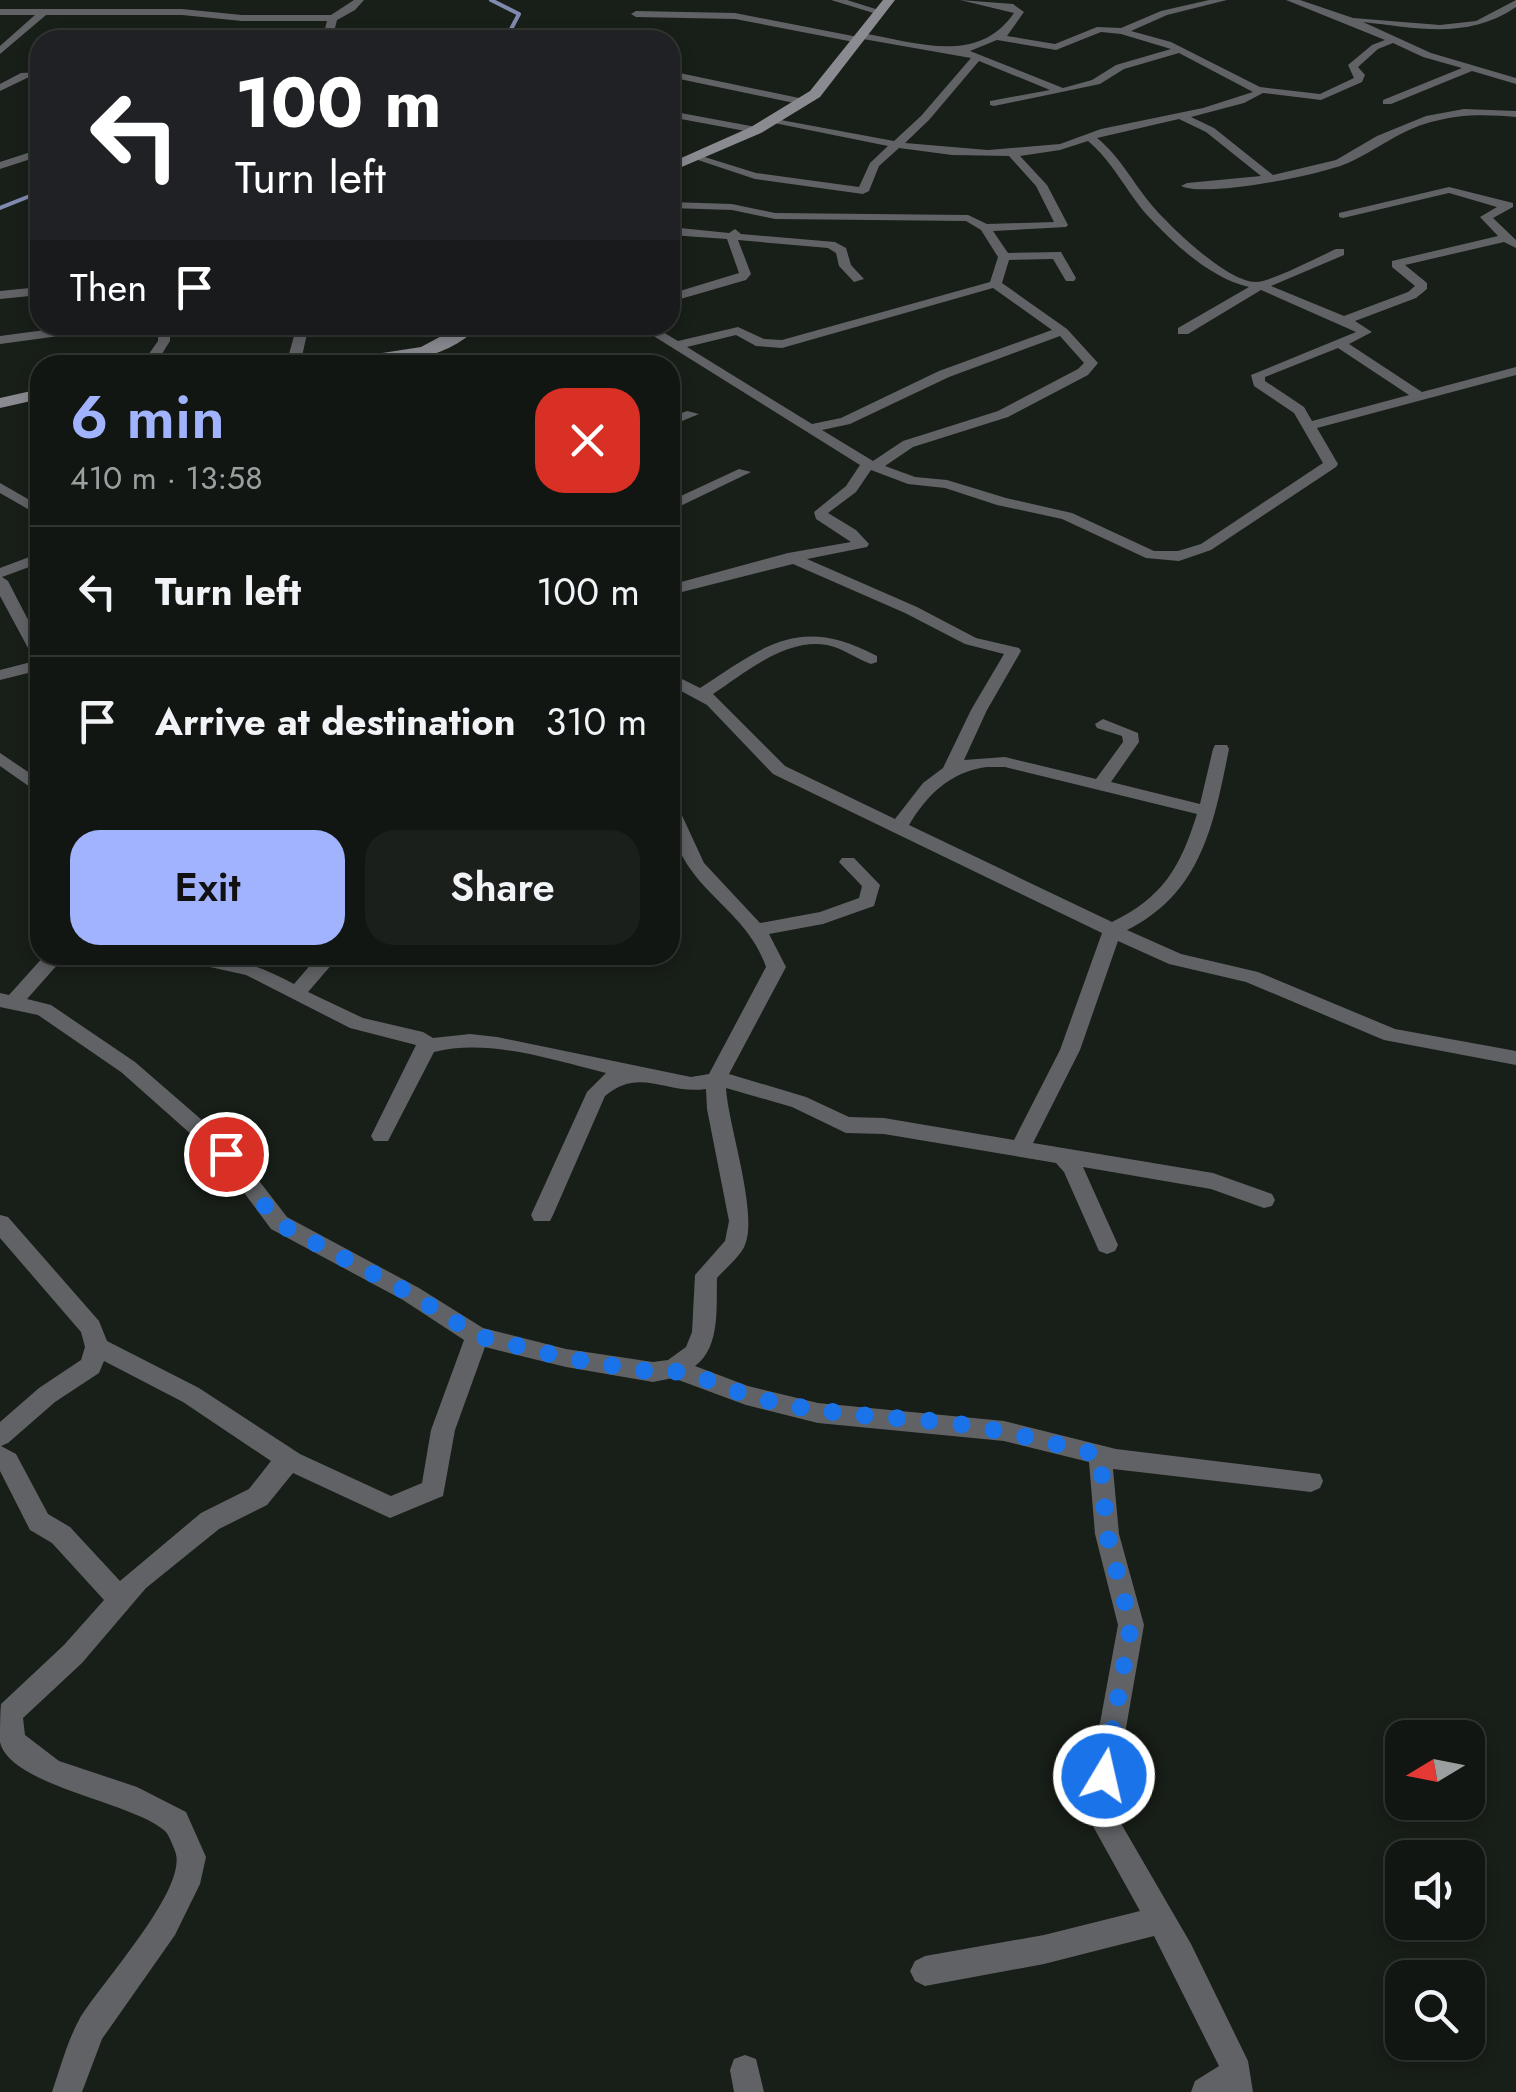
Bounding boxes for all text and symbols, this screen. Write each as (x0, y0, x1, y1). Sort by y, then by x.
text: 100 m (235, 52, 442, 153)
icon: left (70, 70, 200, 200)
text: Turn left (235, 145, 386, 210)
text: Then (70, 260, 147, 315)
icon: arrive (167, 260, 222, 315)
text: 6 min (70, 374, 225, 461)
button: close (535, 388, 640, 493)
text: 410 m · 13:58 (70, 455, 263, 501)
icon: left (70, 564, 125, 619)
text: Turn left (155, 564, 301, 619)
text: 100 m (536, 564, 640, 619)
icon: arrive (70, 694, 125, 749)
text: Arrive at destination (155, 694, 516, 749)
text: 310 m (546, 694, 647, 749)
button: Exit (70, 830, 345, 945)
button: Share (365, 830, 640, 945)
pin (184, 1112, 269, 1197)
icon: arrive (199, 1127, 254, 1182)
north arrow (1385, 1720, 1485, 1820)
map controls (1385, 1720, 1485, 2060)
position arrow (1052, 1724, 1156, 1828)
button: sound (1385, 1840, 1485, 1940)
button: search (1385, 1960, 1485, 2060)

